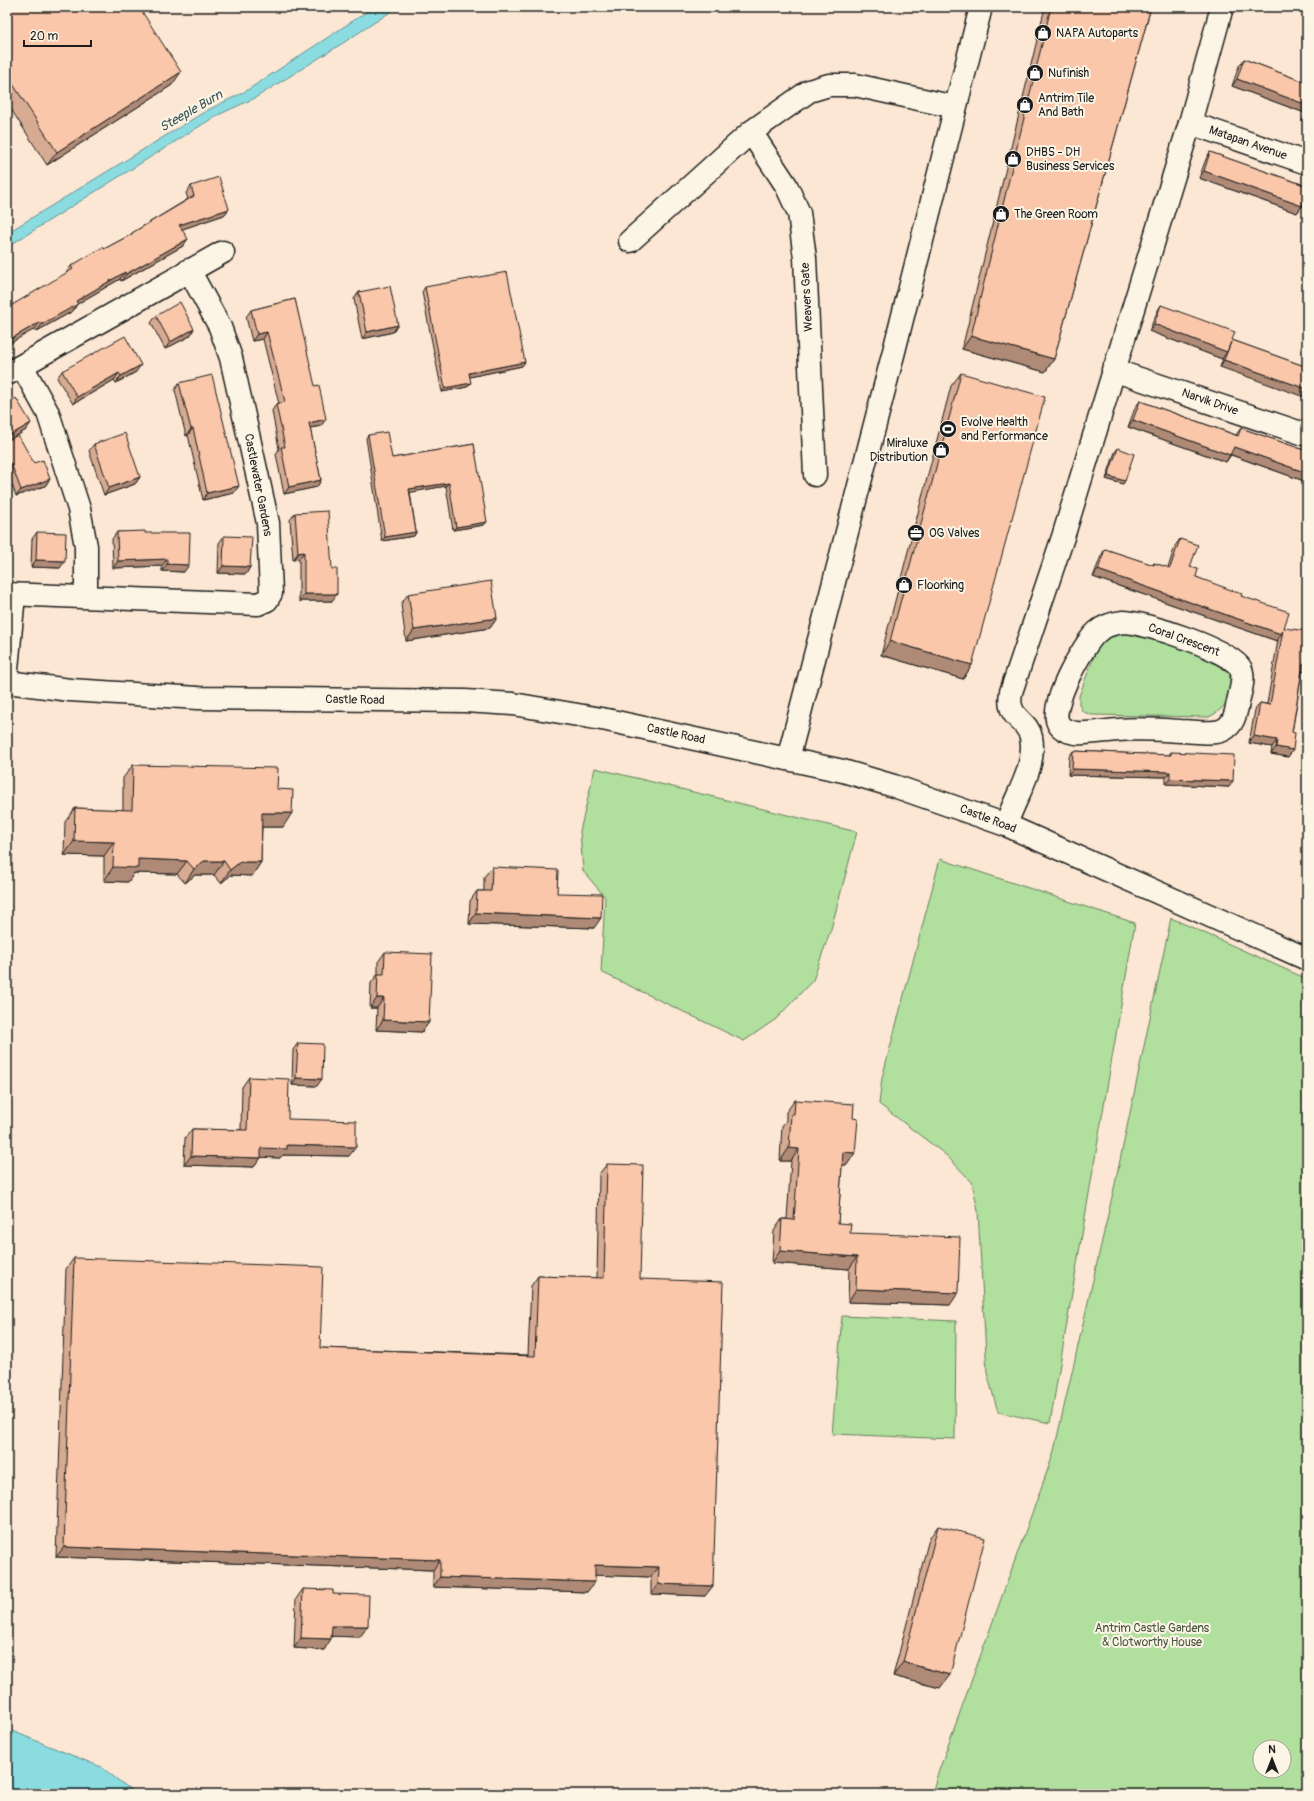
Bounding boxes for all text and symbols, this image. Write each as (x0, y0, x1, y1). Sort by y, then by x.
scale bar (24, 22, 91, 48)
shop icon: NAPA Autoparts (1033, 23, 1053, 43)
place label: NAPA Autoparts (1056, 26, 1139, 41)
text: 20 m (30, 29, 59, 44)
shop icon: Nufinish (1025, 63, 1045, 83)
place label: Nufinish (1048, 66, 1089, 81)
water label: Steeple Burn (157, 86, 226, 135)
place label: Antrim Tile And Bath (1038, 91, 1094, 120)
shop icon: Antrim Tile And Bath (1015, 95, 1035, 115)
street label: Matapan Avenue (1207, 123, 1289, 163)
place label: DHBS - DH Business Services (1026, 145, 1115, 174)
shop icon: DHBS - DH Business Services (1003, 149, 1023, 169)
shop icon: The Green Room (991, 204, 1011, 224)
place label: The Green Room (1014, 207, 1098, 222)
street label: Weavers Gate (798, 262, 816, 332)
street label: Narvik Drive (1180, 385, 1240, 419)
place label: Evolve Health and Performance (961, 415, 1048, 444)
sports icon: Evolve Health and Performance (938, 419, 958, 439)
street label: Castlewater Gardens (241, 432, 275, 538)
place label: Miraluxe Distribution (870, 436, 928, 465)
shop icon: Miraluxe Distribution (931, 440, 951, 460)
office icon: OG Valves (906, 523, 926, 543)
place label: OG Valves (929, 526, 980, 541)
shop icon: Floorking (894, 575, 914, 595)
place label: Floorking (917, 578, 964, 593)
street label: Coral Crescent (1146, 620, 1222, 660)
street label: Castle Road (325, 692, 385, 708)
street label: Castle Road (645, 720, 707, 748)
street label: Castle Road (958, 801, 1019, 837)
park label: Antrim Castle Gardens & Clotworthy House (1095, 1621, 1210, 1650)
north arrow (1252, 1739, 1292, 1779)
text: N (1268, 1743, 1276, 1756)

